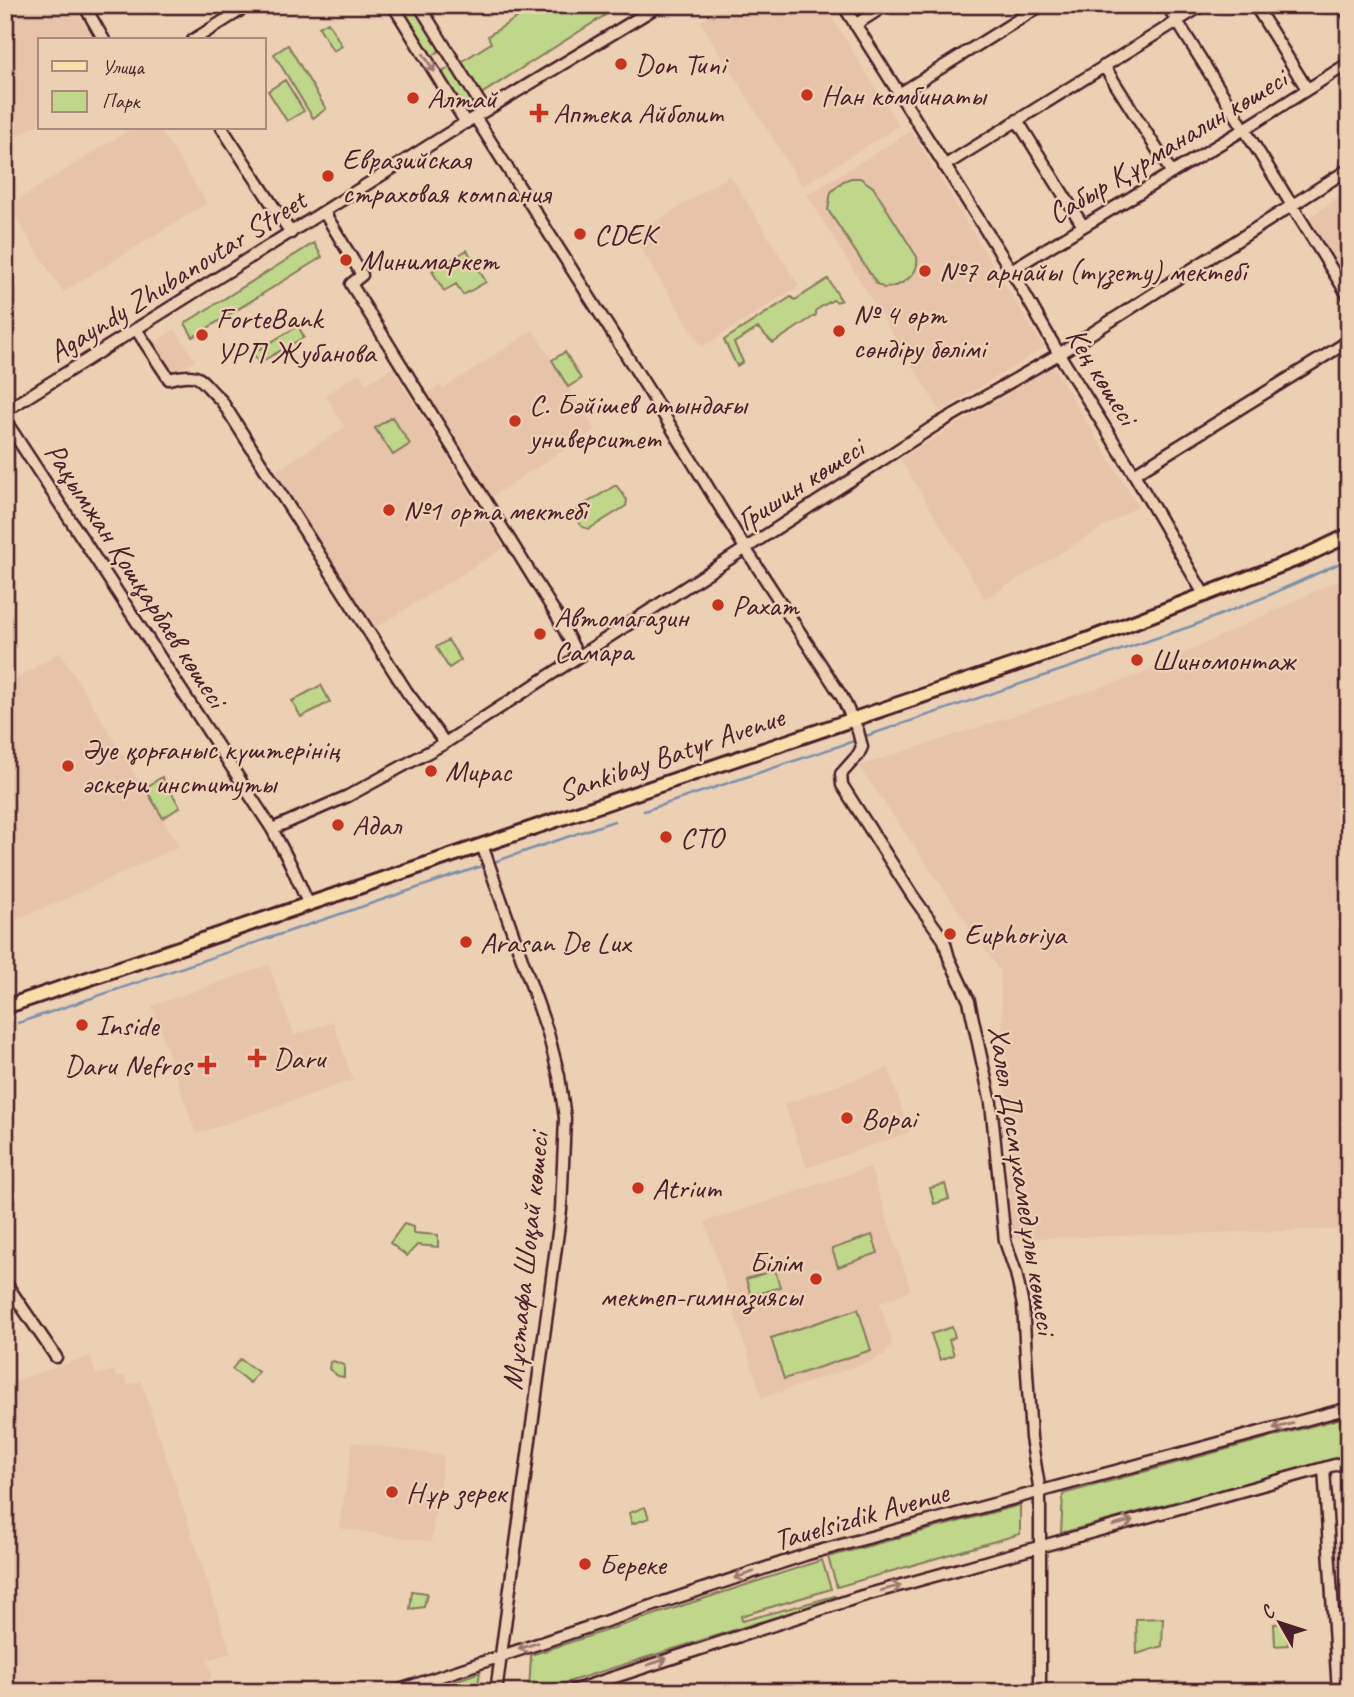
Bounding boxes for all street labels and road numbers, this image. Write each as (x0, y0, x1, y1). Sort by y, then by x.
street label: Сабыр Құрманалин көшесі (1040, 58, 1296, 232)
street label: Agayndy Zhubanovtar Street (41, 180, 316, 371)
street label: Кең көшесі (1057, 320, 1149, 435)
street label: Гришин көшесі (729, 427, 874, 539)
street label: Рақымжан Қошқарбаев көшесі (36, 436, 238, 717)
street label: Sankibay Batyr Avenue (553, 697, 791, 810)
street label: Халел Досмұхамедұлы көшесі (980, 1023, 1067, 1340)
street label: Мұстафа Шоқай көшесі (493, 1127, 558, 1392)
street label: Tauelsizdik Avenue (769, 1472, 955, 1559)

